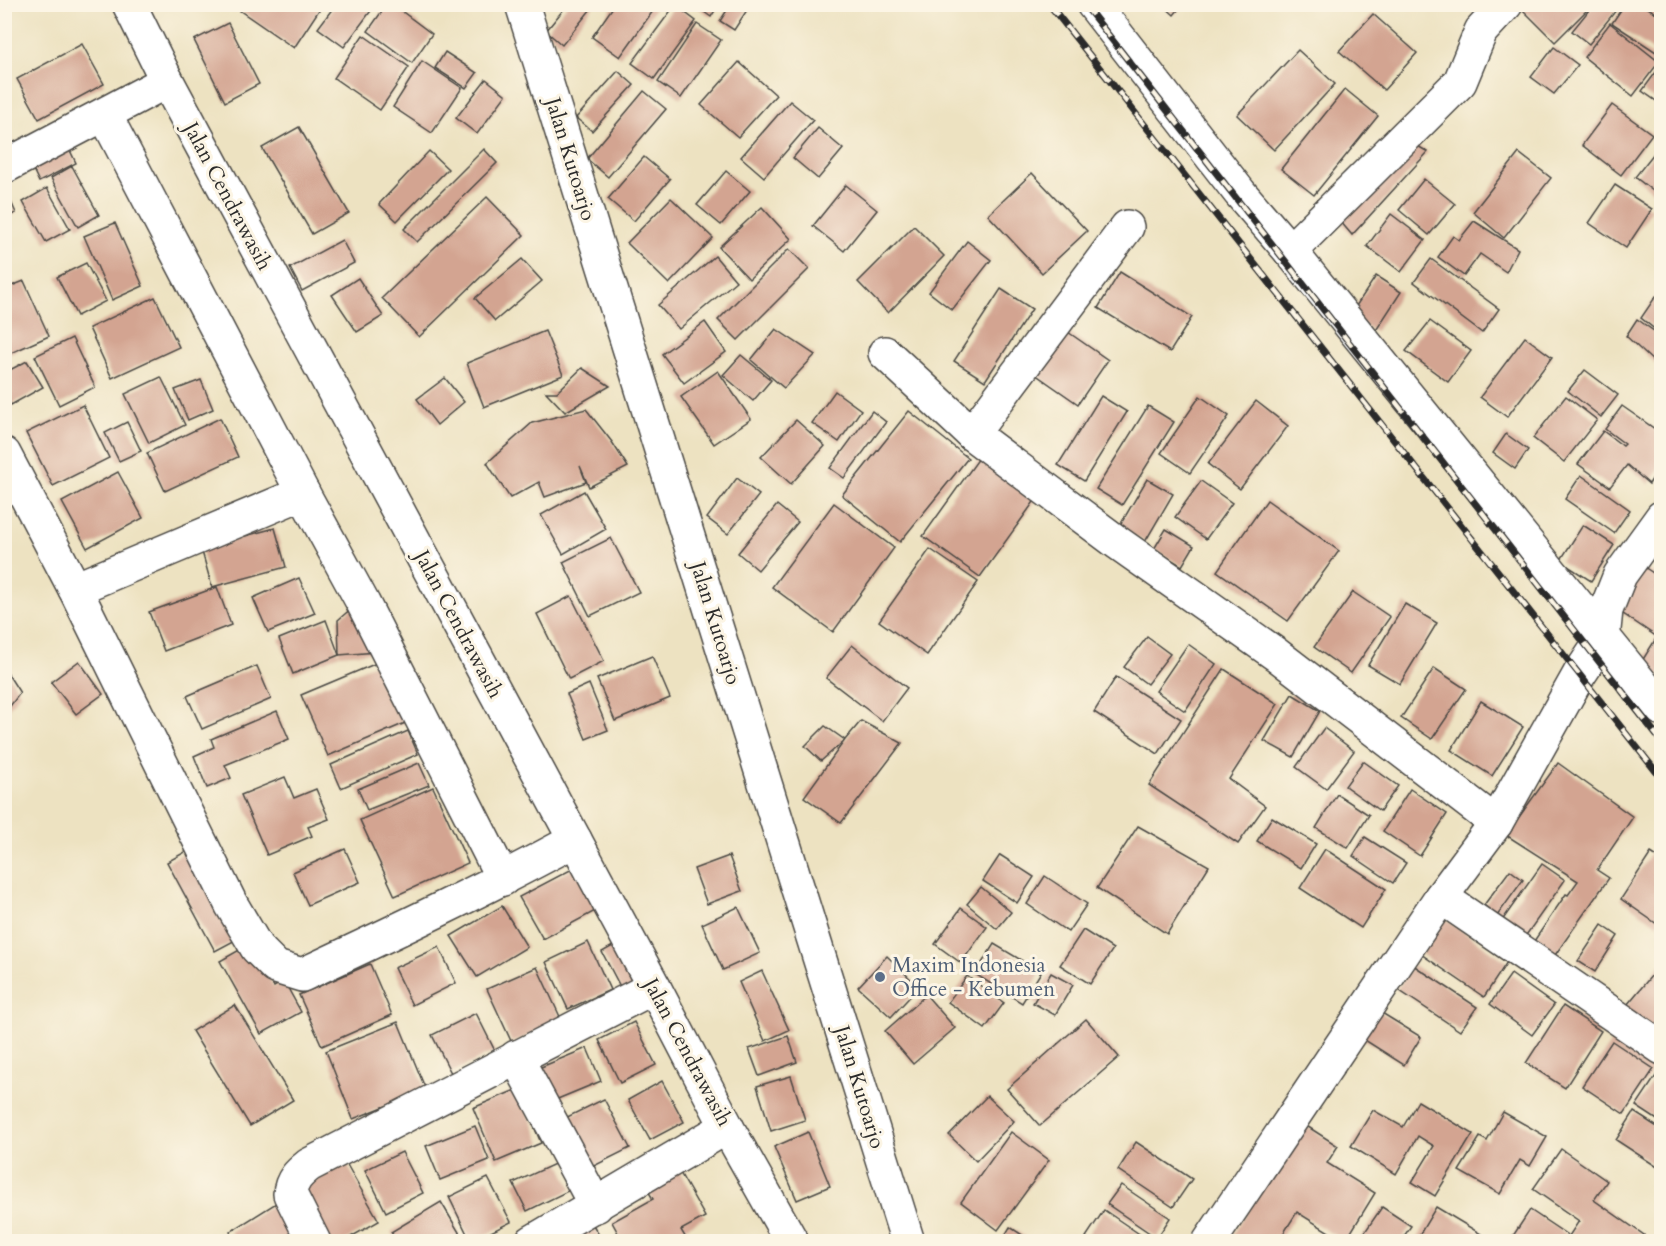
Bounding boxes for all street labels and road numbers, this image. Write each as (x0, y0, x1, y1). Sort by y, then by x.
street label: Jalan Kutoarjo (537, 91, 603, 224)
street label: Jalan Cendrawasih (175, 114, 279, 276)
street label: Jalan Cendrawasih (406, 542, 510, 704)
street label: Jalan Kutoarjo (682, 555, 748, 688)
street label: Jalan Cendrawasih (635, 970, 739, 1132)
street label: Jalan Kutoarjo (826, 1019, 892, 1152)

